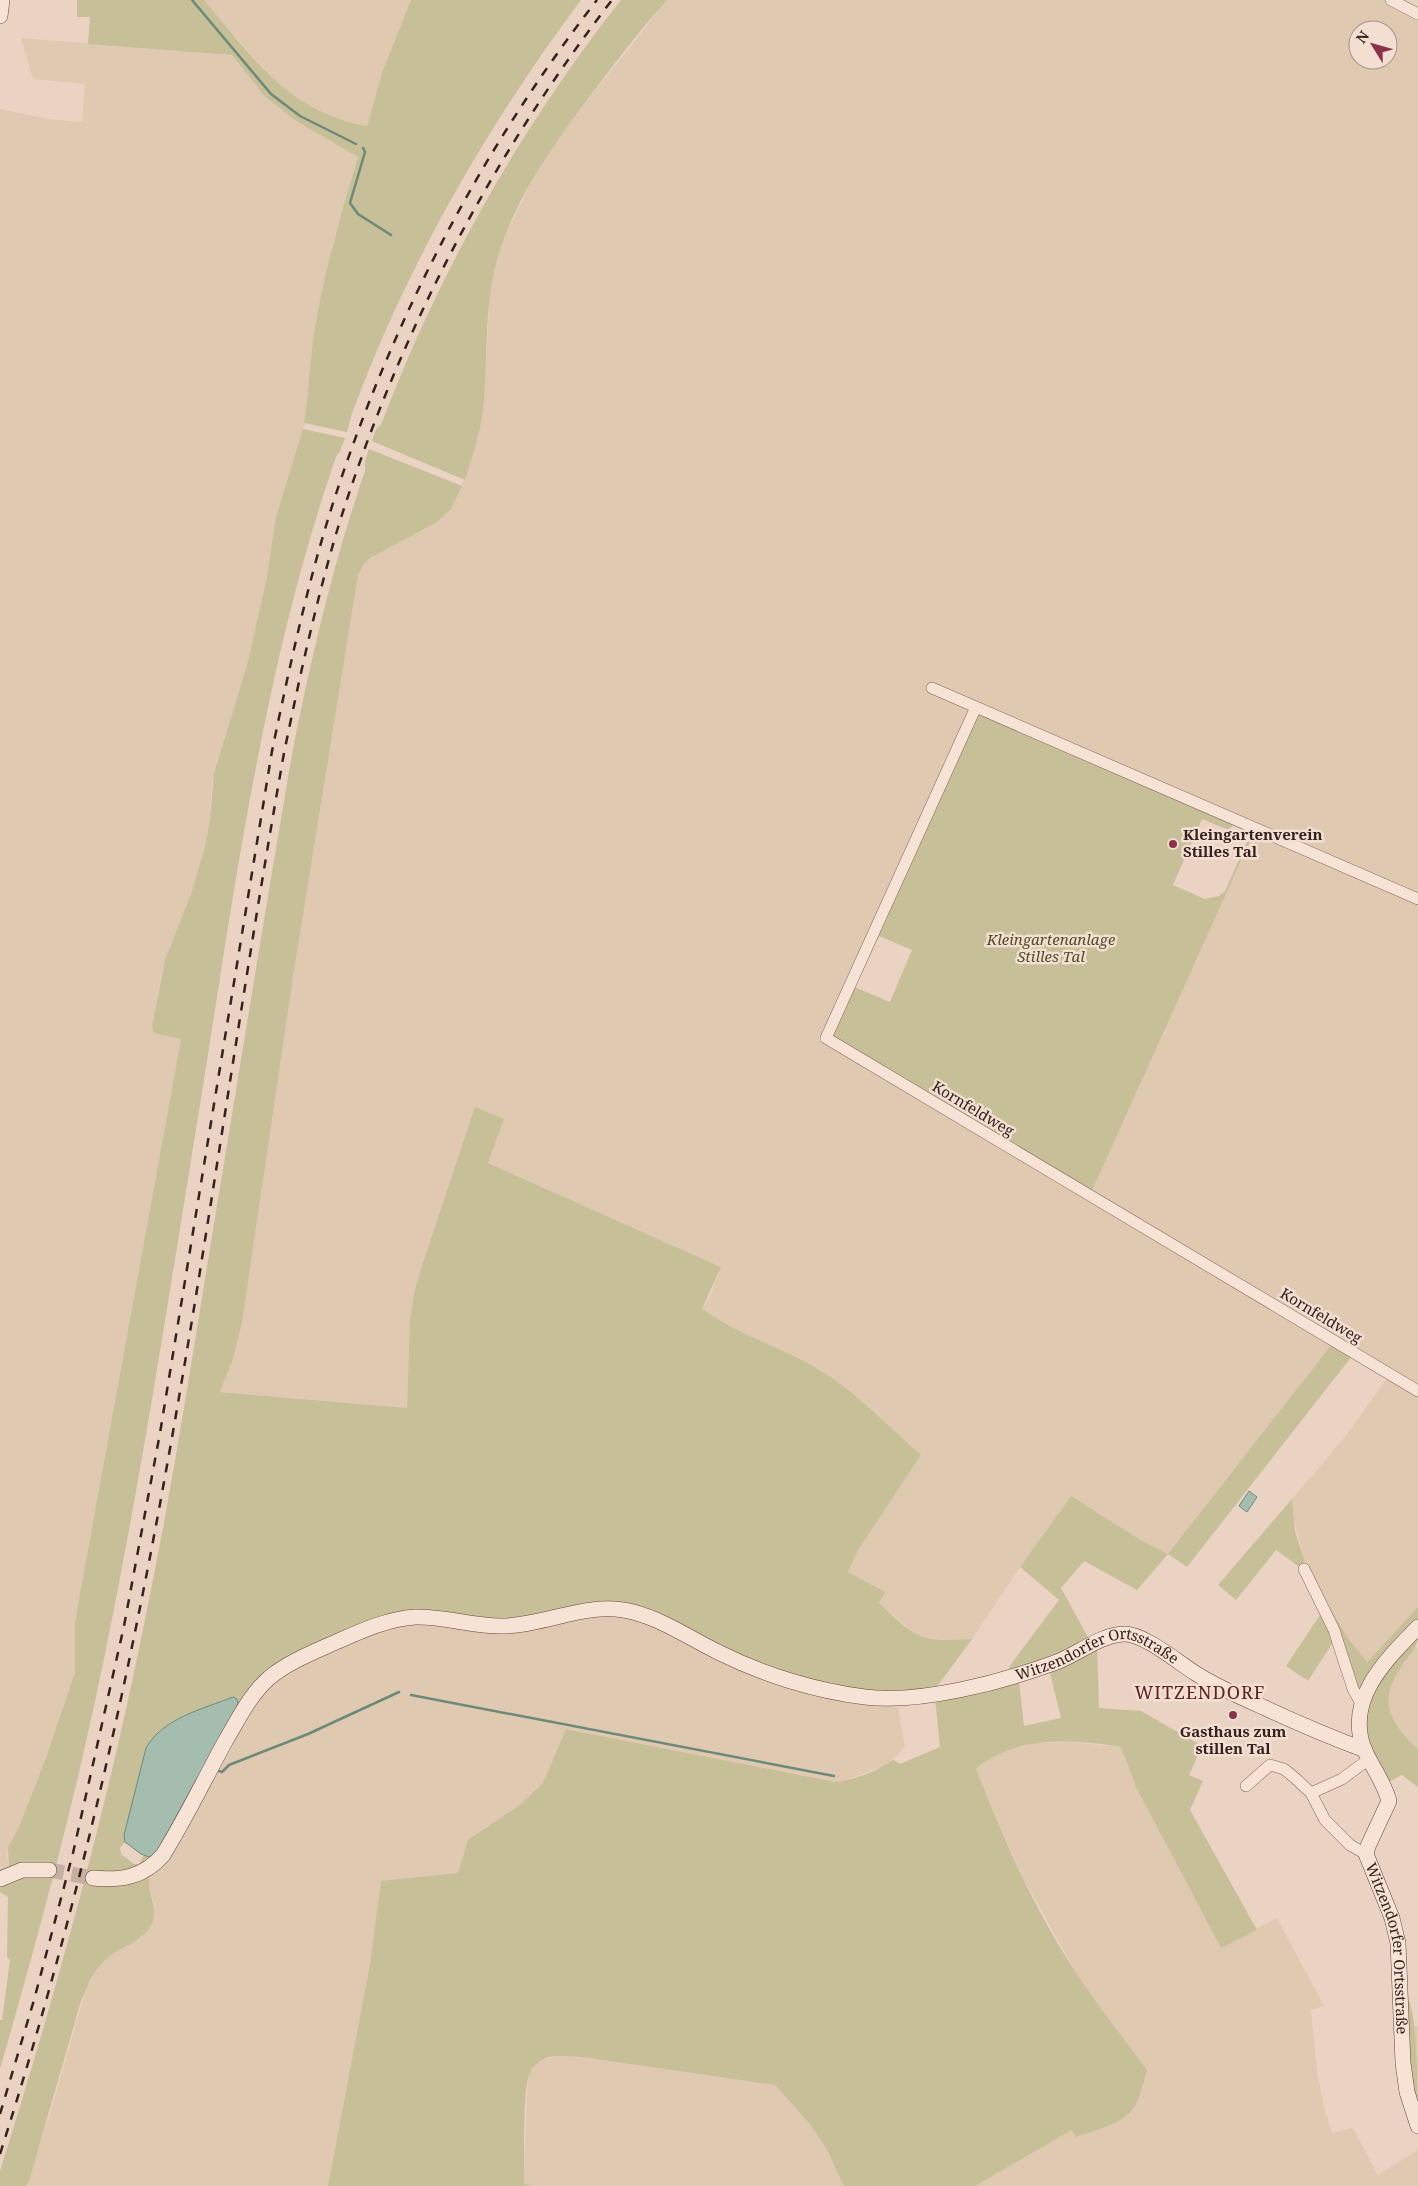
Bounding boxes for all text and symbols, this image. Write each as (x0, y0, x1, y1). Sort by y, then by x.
north arrow (1348, 20, 1398, 70)
text: N (1351, 27, 1373, 47)
place label: Kleingartenverein Stilles Tal (1183, 824, 1322, 861)
marker: Kleingartenverein Stilles Tal (1167, 838, 1179, 850)
park label: Kleingartenanlage Stilles Tal (986, 929, 1116, 966)
street label: Kornfeldweg (929, 1076, 1018, 1140)
street label: Kornfeldweg (1277, 1283, 1366, 1347)
text: Witzendorfer Ortsstraße (1013, 1623, 1183, 1684)
street label: Witzendorfer Ortsstraße (1007, 1656, 1183, 1686)
district label: WITZENDORF (1135, 1680, 1265, 1704)
marker: Gasthaus zum stillen Tal (1227, 1709, 1239, 1721)
place label: Gasthaus zum stillen Tal (1180, 1721, 1287, 1758)
street label: Witzendorfer Ortsstraße (1362, 1859, 1413, 2035)

